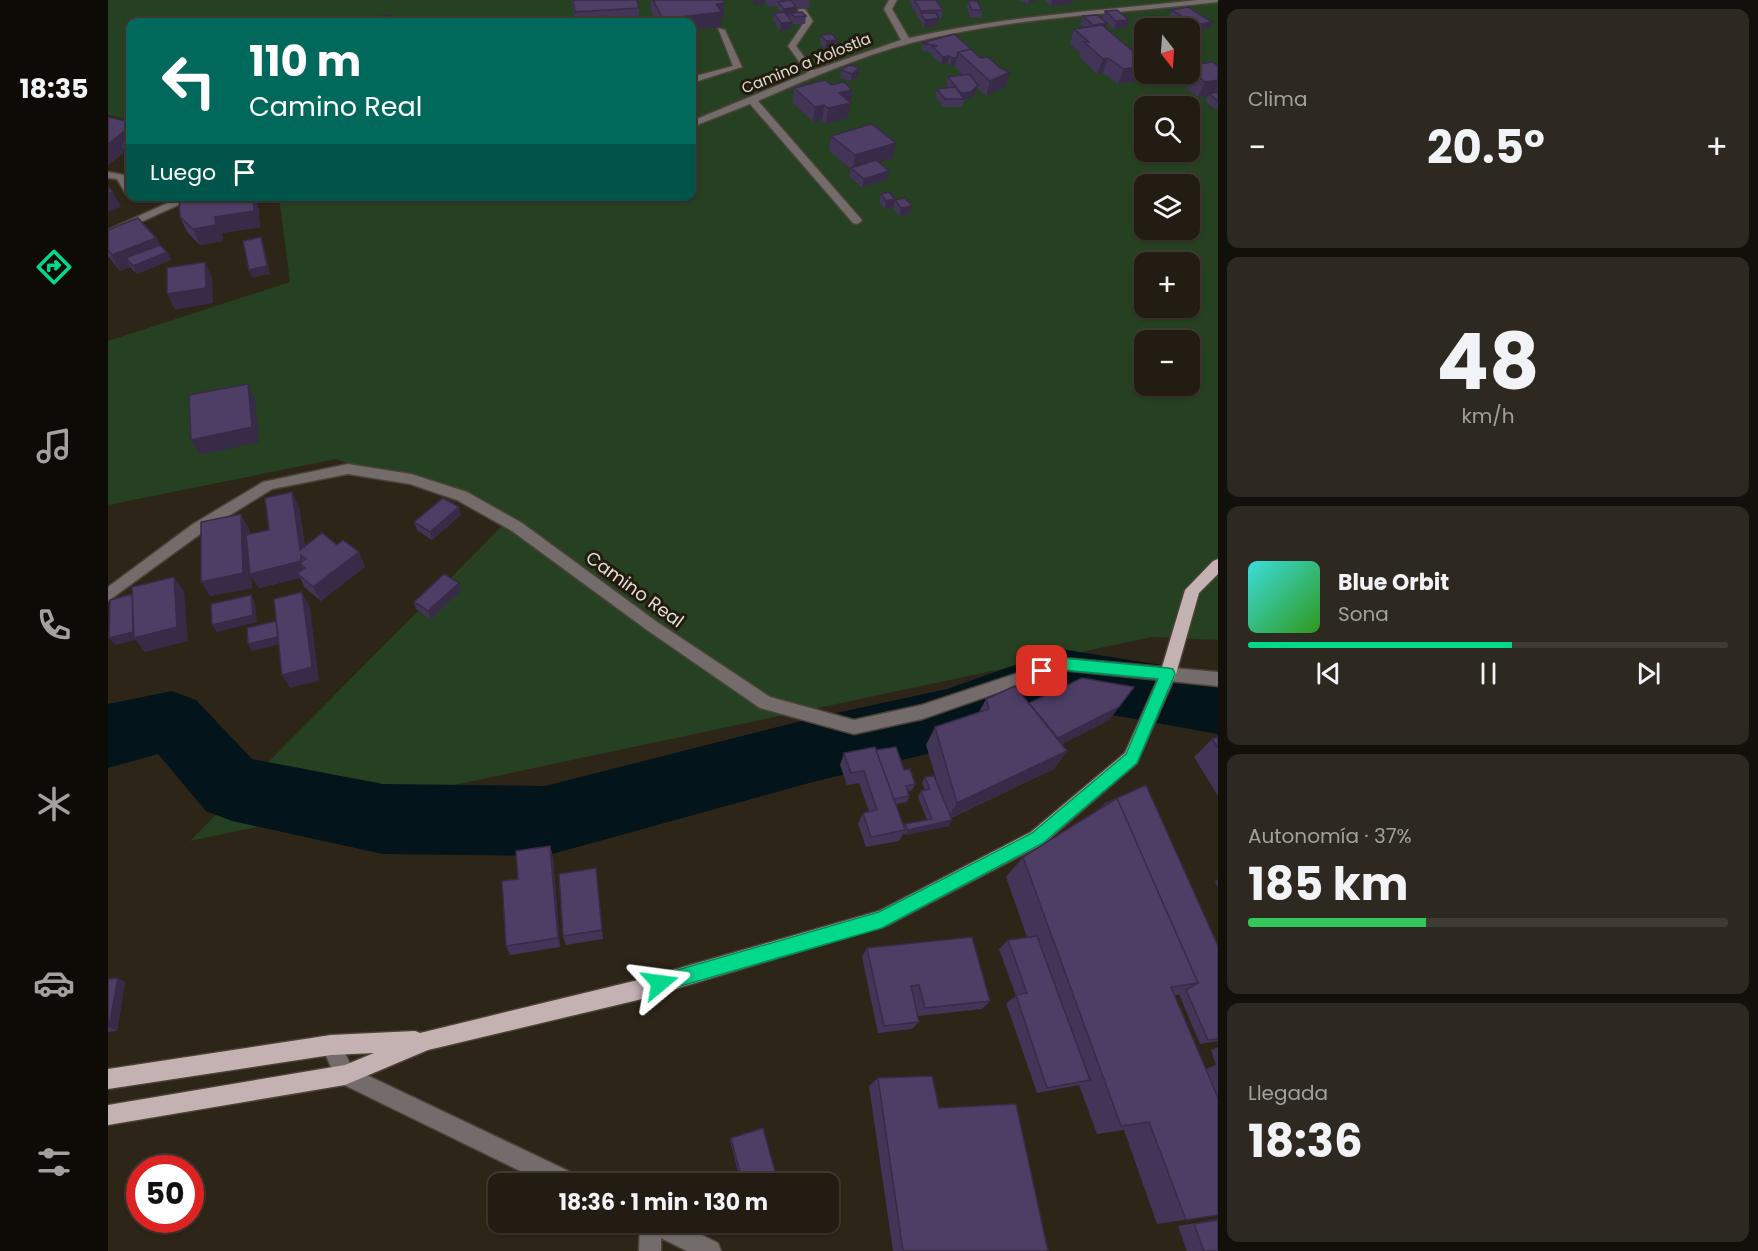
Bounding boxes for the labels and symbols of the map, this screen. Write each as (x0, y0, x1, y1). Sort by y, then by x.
north arrow (1134, 18, 1200, 84)
street label: Camino a Xolostla (738, 28, 874, 98)
street label: Camino Real (581, 545, 689, 633)
pin (1016, 645, 1067, 696)
position arrow (628, 951, 692, 1015)
speed limit sign: 50 (126, 1155, 204, 1233)

